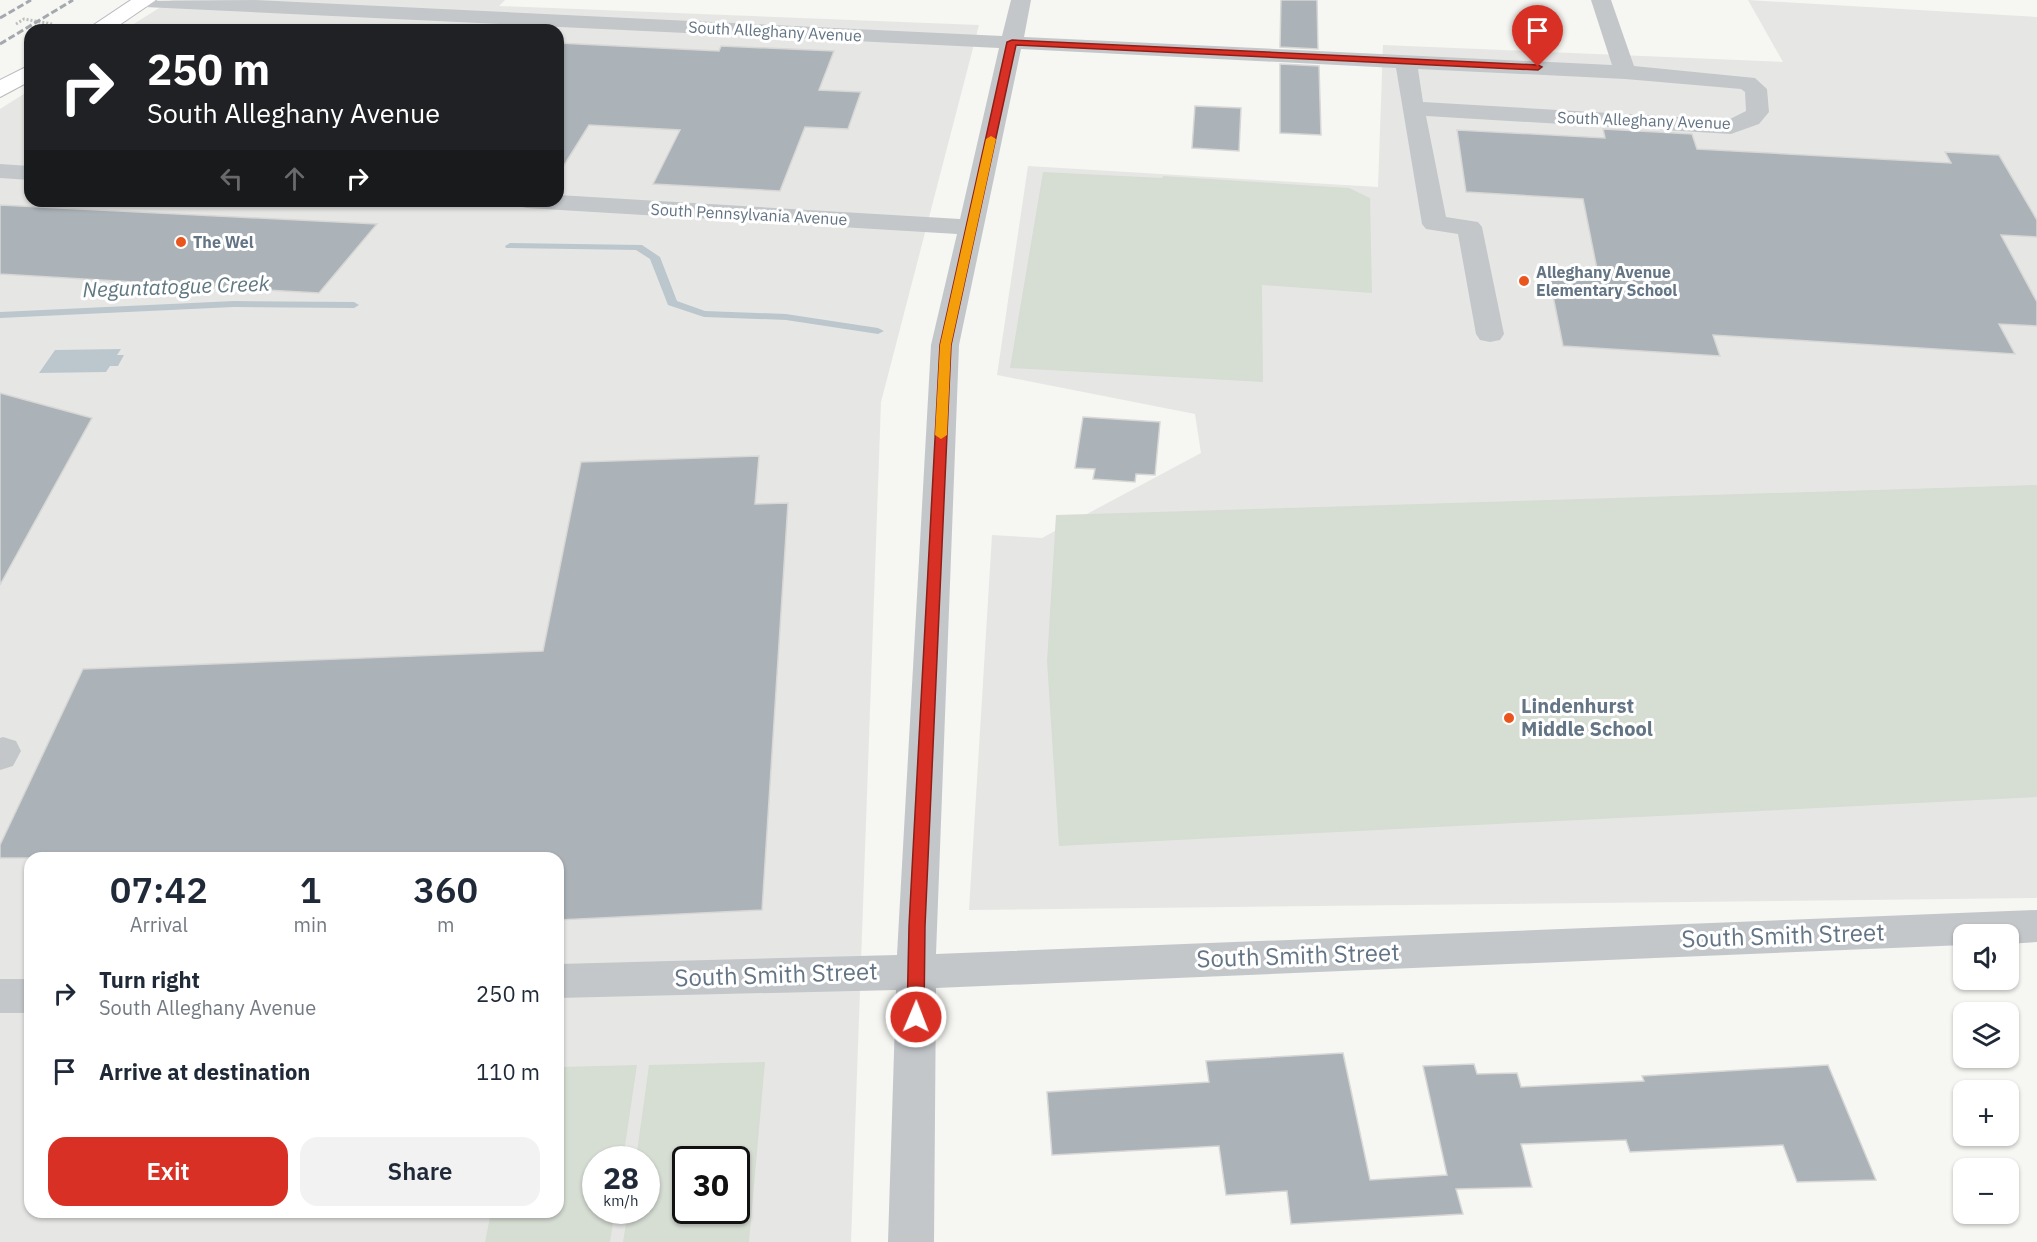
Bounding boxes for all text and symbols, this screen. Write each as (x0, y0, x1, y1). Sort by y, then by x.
pin (1512, 5, 1563, 67)
icon: arrive (1521, 14, 1554, 47)
street label: South Alleghany Avenue (688, 16, 862, 46)
text: 250 m (147, 42, 270, 97)
icon: right (48, 48, 126, 126)
text: South Alleghany Avenue (147, 95, 440, 130)
street label: South Alleghany Avenue (1557, 107, 1731, 133)
icon: left (215, 162, 248, 195)
icon: ahead (278, 162, 311, 195)
icon: right (341, 162, 374, 195)
street label: South Pennsylvania Avenue (650, 199, 848, 229)
place label: The Wel (193, 232, 254, 252)
marker: The Wel (174, 235, 188, 249)
place label: Alleghany Avenue Elementary School (1536, 262, 1677, 300)
water label: Neguntatogue Creek (82, 269, 271, 303)
marker: Alleghany Avenue Elementary School (1517, 274, 1531, 288)
place label: Lindenhurst Middle School (1521, 692, 1653, 742)
marker: Lindenhurst Middle School (1502, 711, 1516, 725)
text: 07:42 (110, 866, 208, 913)
text: 1 (300, 866, 321, 913)
text: 360 (413, 866, 478, 913)
text: Arrival (130, 911, 188, 938)
text: min (294, 911, 327, 938)
text: m (437, 911, 454, 938)
street label: South Smith Street (1681, 915, 1885, 955)
map controls (1953, 924, 2019, 1224)
button: sound (1953, 924, 2019, 990)
street label: South Smith Street (1196, 935, 1400, 975)
street label: South Smith Street (674, 954, 878, 994)
text: Turn right (99, 965, 200, 994)
icon: right (48, 977, 81, 1010)
text: 250 m (476, 979, 540, 1008)
position arrow (884, 985, 948, 1049)
text: South Alleghany Avenue (99, 994, 316, 1021)
button: layers (1953, 1002, 2019, 1068)
icon: arrive (48, 1055, 81, 1088)
text: Arrive at destination (99, 1057, 310, 1086)
text: 110 m (476, 1057, 540, 1086)
button: + (1953, 1080, 2019, 1146)
button: Exit (48, 1137, 288, 1206)
button: Share (300, 1137, 540, 1206)
speed limit sign: 30 (672, 1146, 750, 1224)
text: 28 (603, 1158, 639, 1197)
button: − (1953, 1158, 2019, 1224)
text: km/h (603, 1191, 639, 1210)

